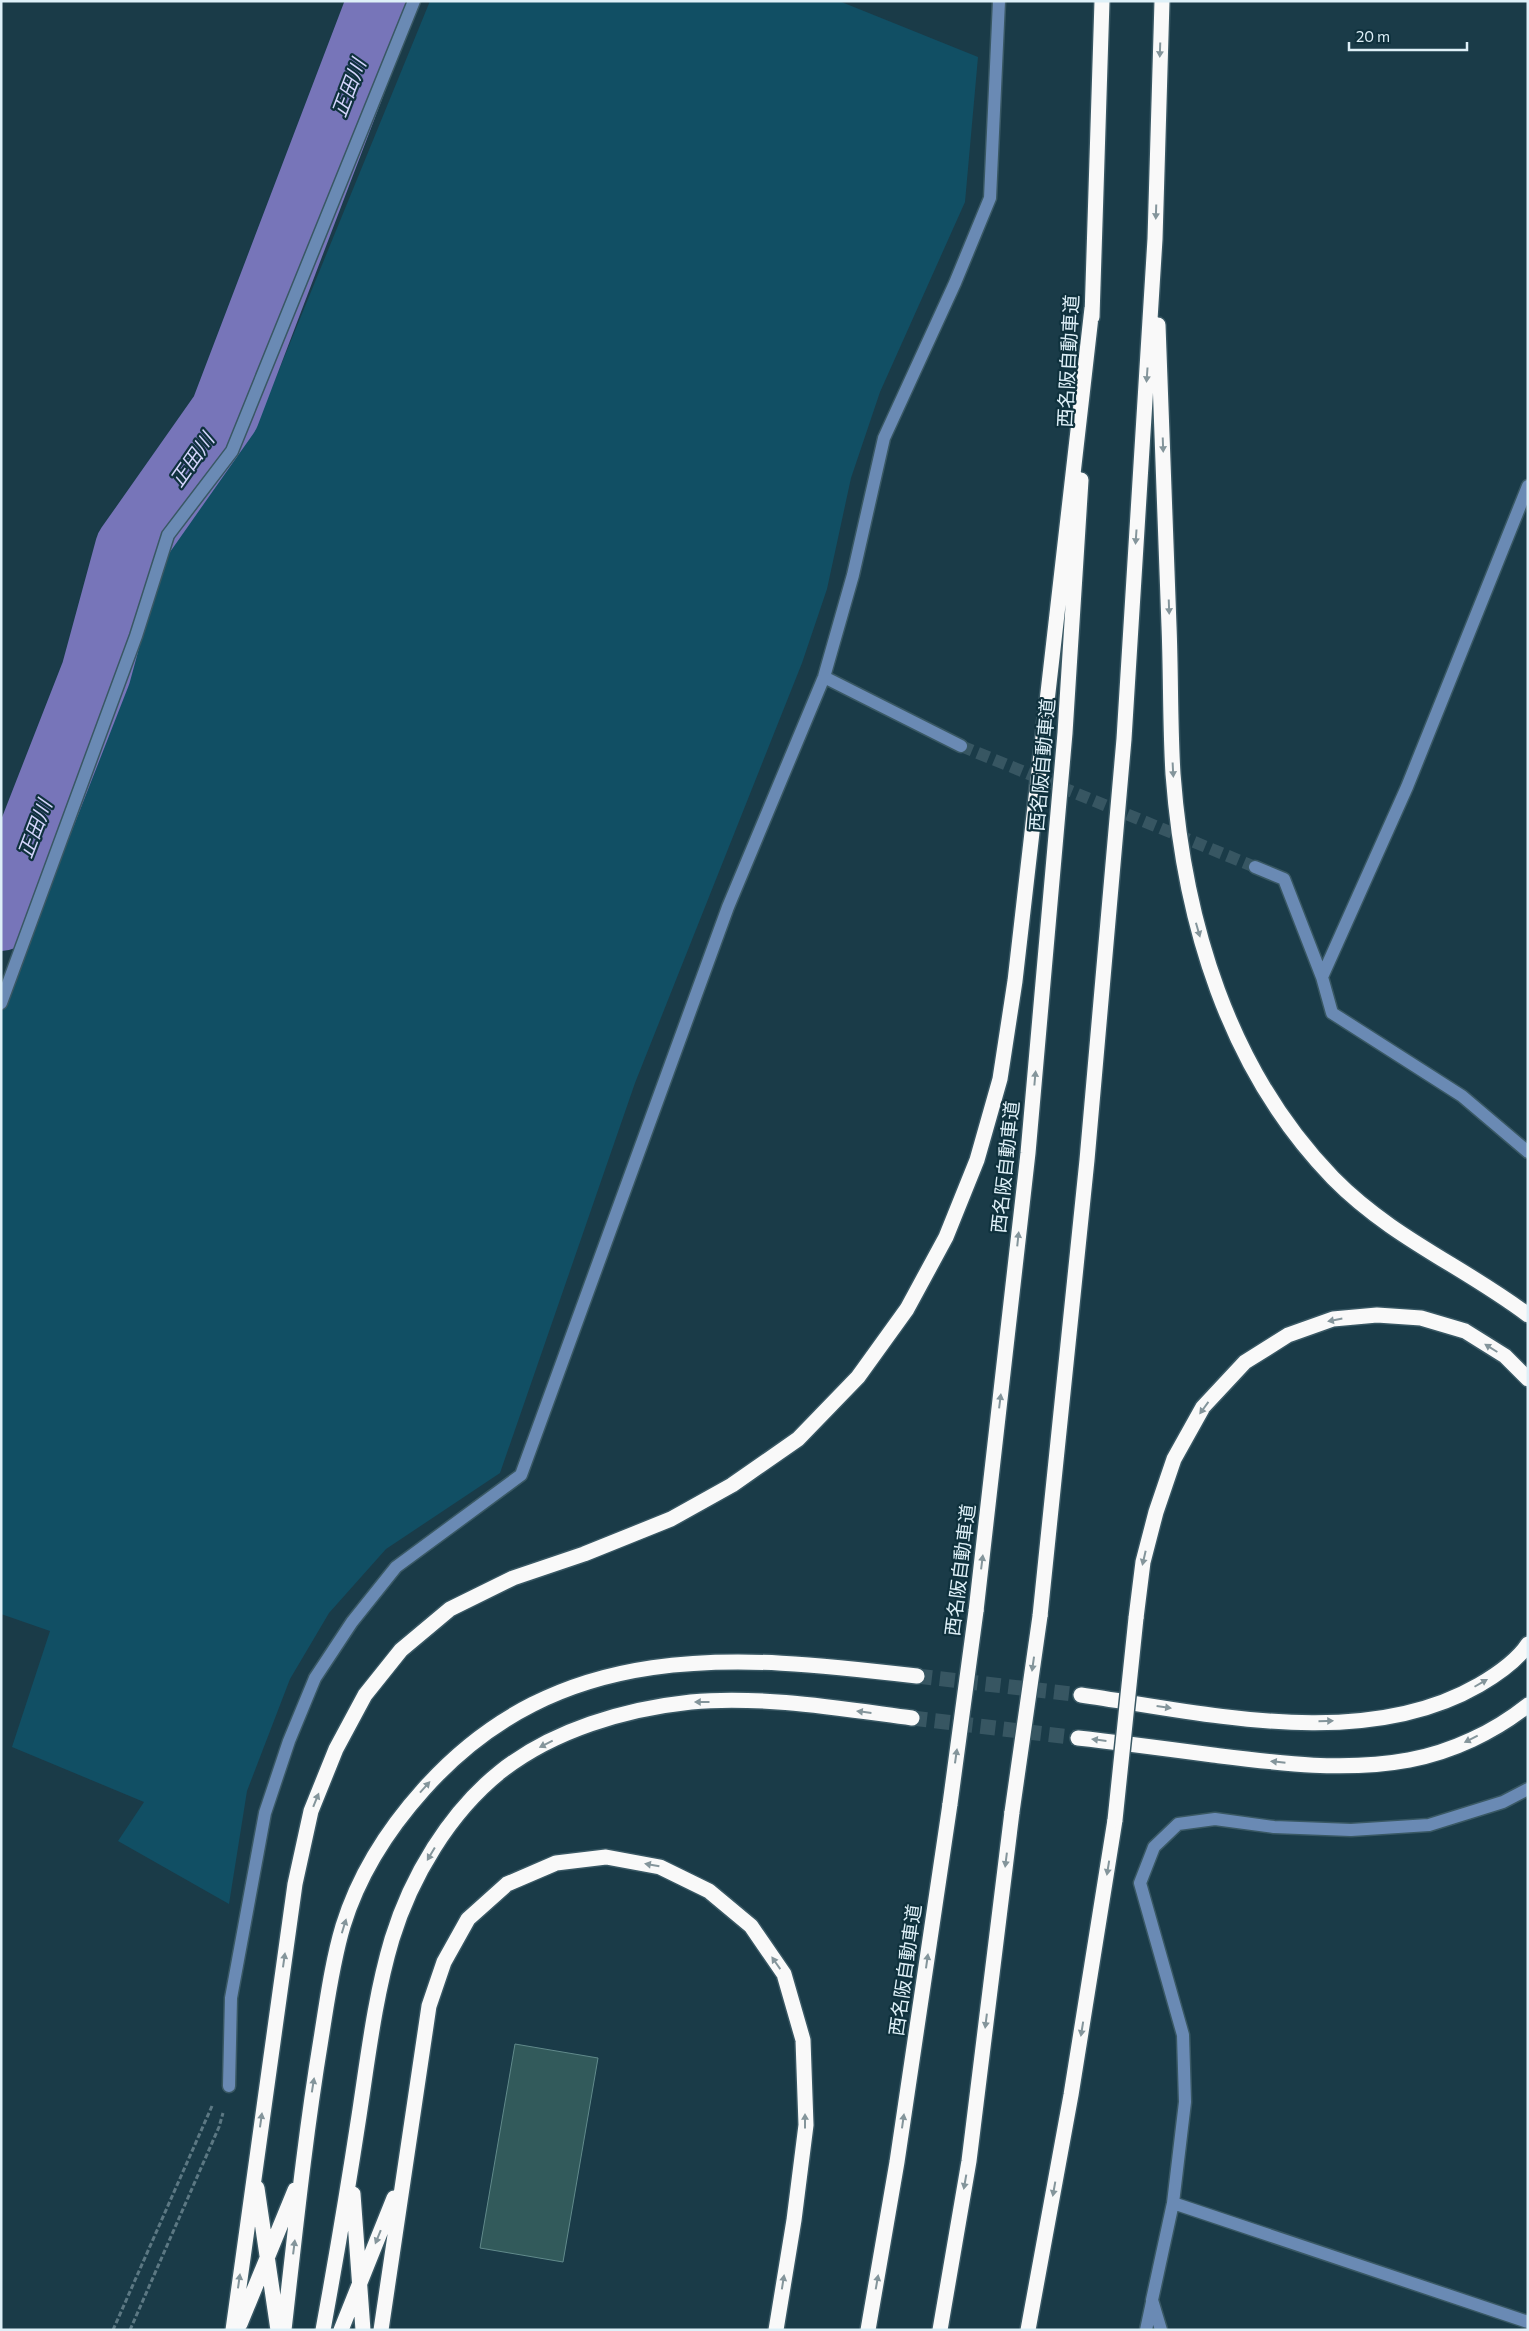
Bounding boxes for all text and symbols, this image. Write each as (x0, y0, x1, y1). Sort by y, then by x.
scale bar (1349, 20, 1466, 52)
text: 20 m (1356, 27, 1390, 45)
one-way arrow (1156, 42, 1164, 58)
water label: 正田川 (326, 53, 371, 120)
one-way arrow (1152, 205, 1160, 221)
street label: 西名阪自動車道 (1053, 294, 1082, 428)
one-way arrow (1142, 367, 1150, 383)
water label: 正田川 (164, 426, 219, 491)
one-way arrow (1159, 437, 1167, 453)
one-way arrow (1132, 529, 1140, 545)
one-way arrow (1165, 600, 1173, 616)
street label: 西名阪自動車道 (1024, 698, 1059, 832)
one-way arrow (1170, 762, 1178, 778)
water label: 正田川 (12, 794, 57, 861)
one-way arrow (1194, 923, 1202, 938)
one-way arrow (1031, 1069, 1039, 1085)
street label: 西名阪自動車道 (986, 1100, 1023, 1234)
one-way arrow (1014, 1231, 1022, 1247)
one-way arrow (1327, 1316, 1343, 1324)
one-way arrow (1484, 1343, 1497, 1352)
one-way arrow (996, 1393, 1004, 1409)
one-way arrow (1199, 1401, 1209, 1415)
street label: 西名阪自動車道 (940, 1503, 979, 1637)
one-way arrow (1140, 1550, 1148, 1565)
one-way arrow (978, 1554, 986, 1570)
one-way arrow (1029, 1656, 1037, 1672)
one-way arrow (1475, 1679, 1488, 1688)
one-way arrow (694, 1698, 710, 1706)
one-way arrow (1157, 1703, 1173, 1711)
one-way arrow (856, 1708, 872, 1716)
one-way arrow (1318, 1717, 1334, 1725)
one-way arrow (1464, 1735, 1479, 1743)
one-way arrow (1091, 1736, 1107, 1744)
one-way arrow (539, 1740, 553, 1748)
one-way arrow (953, 1747, 961, 1763)
one-way arrow (1269, 1758, 1285, 1766)
one-way arrow (420, 1781, 431, 1794)
one-way arrow (312, 1793, 320, 1808)
one-way arrow (426, 1848, 435, 1861)
one-way arrow (1002, 1852, 1010, 1868)
one-way arrow (644, 1861, 660, 1869)
one-way arrow (1103, 1861, 1111, 1877)
street label: 西名阪自動車道 (884, 1902, 925, 2037)
one-way arrow (341, 1918, 348, 1933)
one-way arrow (281, 1951, 289, 1967)
one-way arrow (923, 1952, 931, 1968)
one-way arrow (771, 1956, 781, 1970)
one-way arrow (982, 2014, 990, 2030)
one-way arrow (1077, 2021, 1085, 2037)
one-way arrow (310, 2077, 318, 2093)
one-way arrow (258, 2112, 266, 2128)
one-way arrow (801, 2112, 809, 2128)
one-way arrow (899, 2113, 907, 2129)
one-way arrow (960, 2175, 968, 2191)
one-way arrow (1049, 2181, 1057, 2197)
one-way arrow (374, 2230, 381, 2245)
one-way arrow (290, 2238, 298, 2254)
one-way arrow (236, 2273, 244, 2289)
one-way arrow (780, 2273, 788, 2289)
one-way arrow (873, 2273, 881, 2289)

